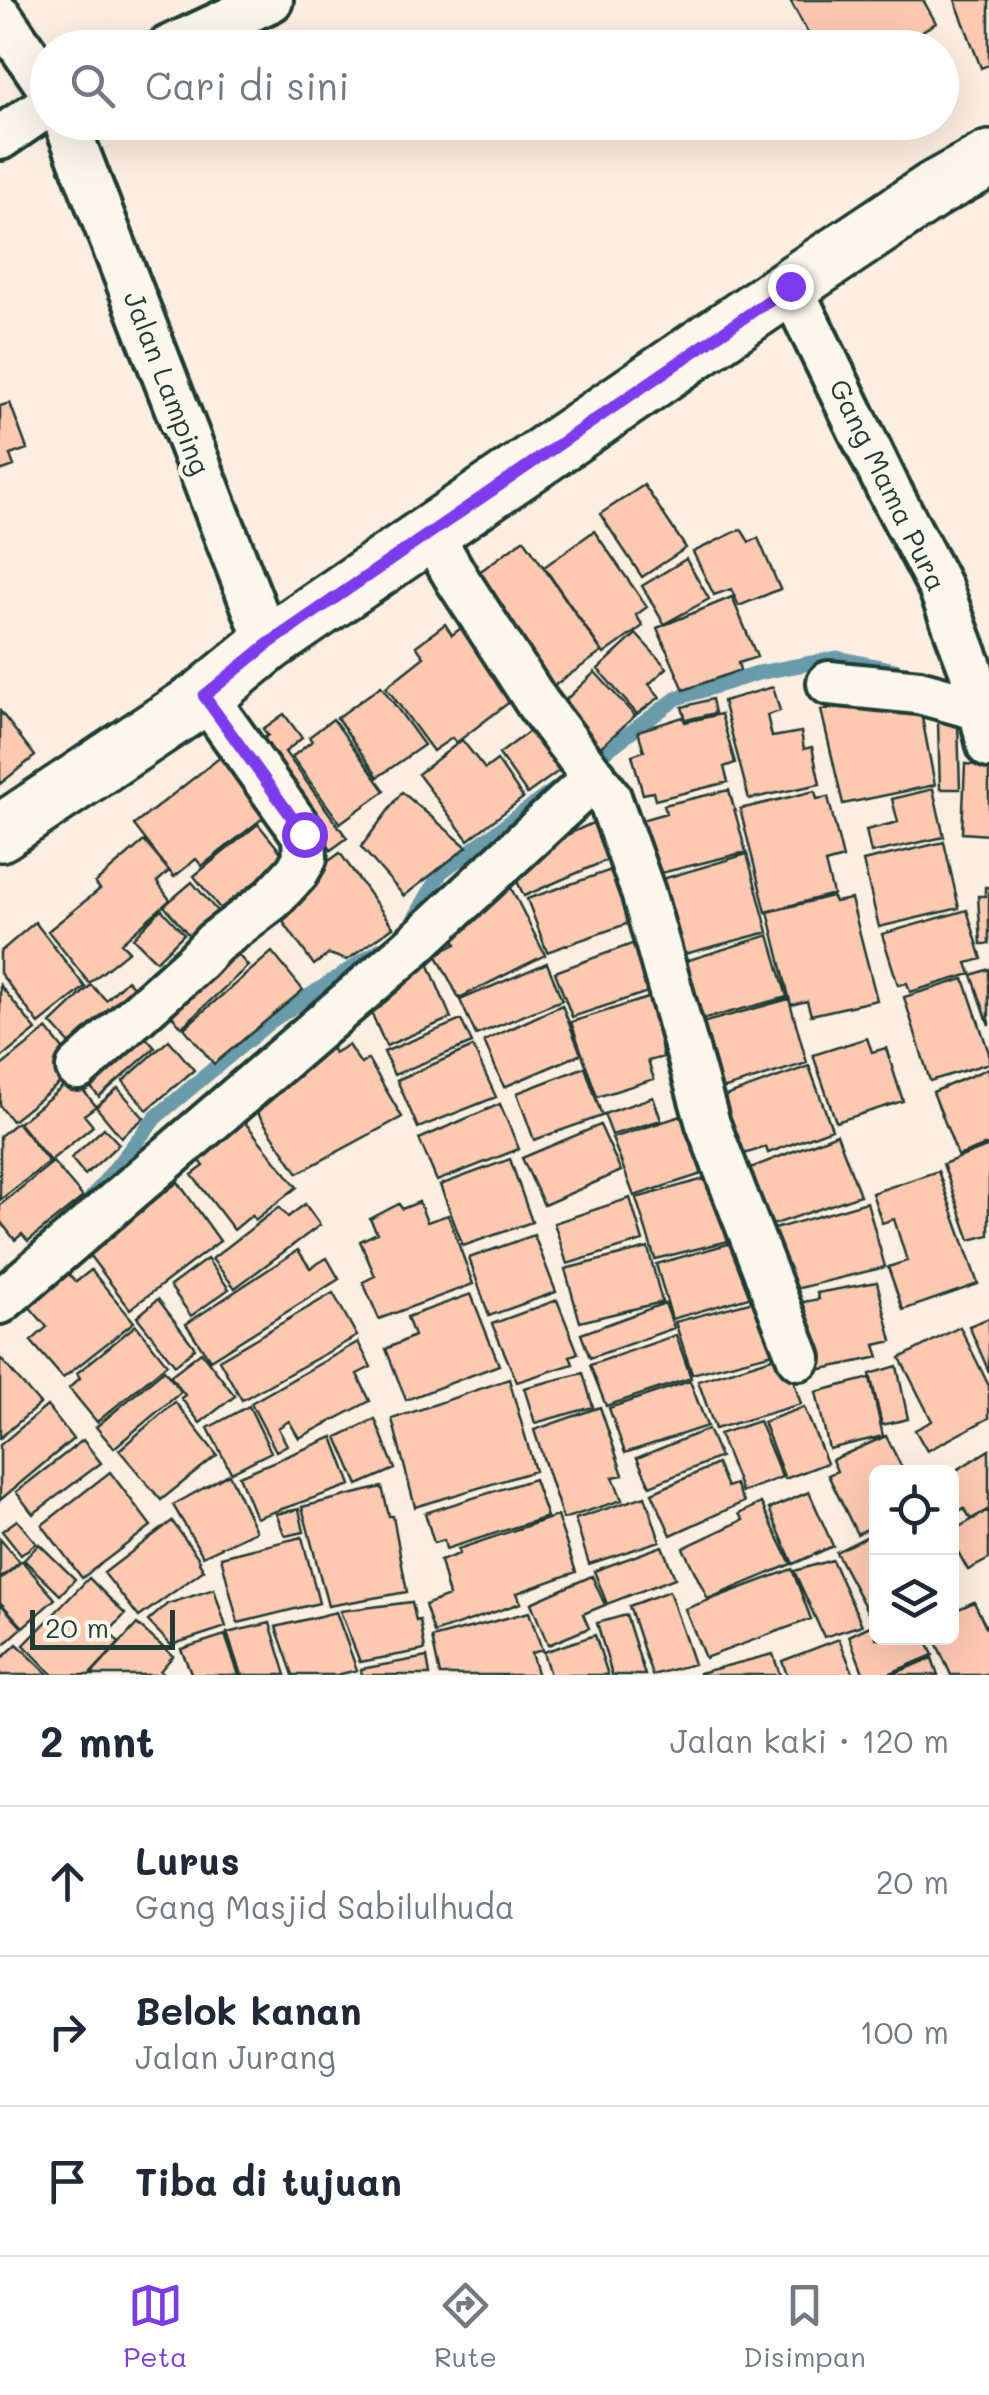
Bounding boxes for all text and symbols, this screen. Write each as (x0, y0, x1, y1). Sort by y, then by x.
search box (30, 30, 959, 140)
icon: search (65, 58, 120, 113)
text: Cari di sini (145, 60, 349, 110)
route end (768, 264, 814, 310)
street label: Jalan Lamping (116, 286, 219, 480)
street label: Gang Mama Pura (822, 373, 956, 596)
route start (282, 812, 328, 858)
map controls (869, 1465, 959, 1645)
button: locate (869, 1465, 959, 1555)
button: layers (869, 1555, 959, 1645)
scale bar (30, 1605, 175, 1650)
text: 20 m (45, 1609, 109, 1645)
text: 2 mnt (40, 1713, 155, 1768)
text: Jalan kaki · 120 m (670, 1719, 949, 1761)
text: Lurus (135, 1835, 240, 1885)
icon: ahead (40, 1854, 95, 1909)
text: 20 m (876, 1860, 949, 1902)
text: Gang Masjid Sabilulhuda (135, 1885, 515, 1927)
text: Belok kanan (135, 1985, 362, 2035)
icon: right (40, 2004, 95, 2059)
text: 100 m (859, 2010, 949, 2052)
text: Jalan Jurang (135, 2035, 336, 2077)
icon: arrive (40, 2154, 95, 2209)
text: Tiba di tujuan (135, 2156, 402, 2206)
tab: Peta (123, 2278, 187, 2374)
tab: Rute (434, 2278, 497, 2374)
tab: Disimpan (743, 2278, 866, 2374)

